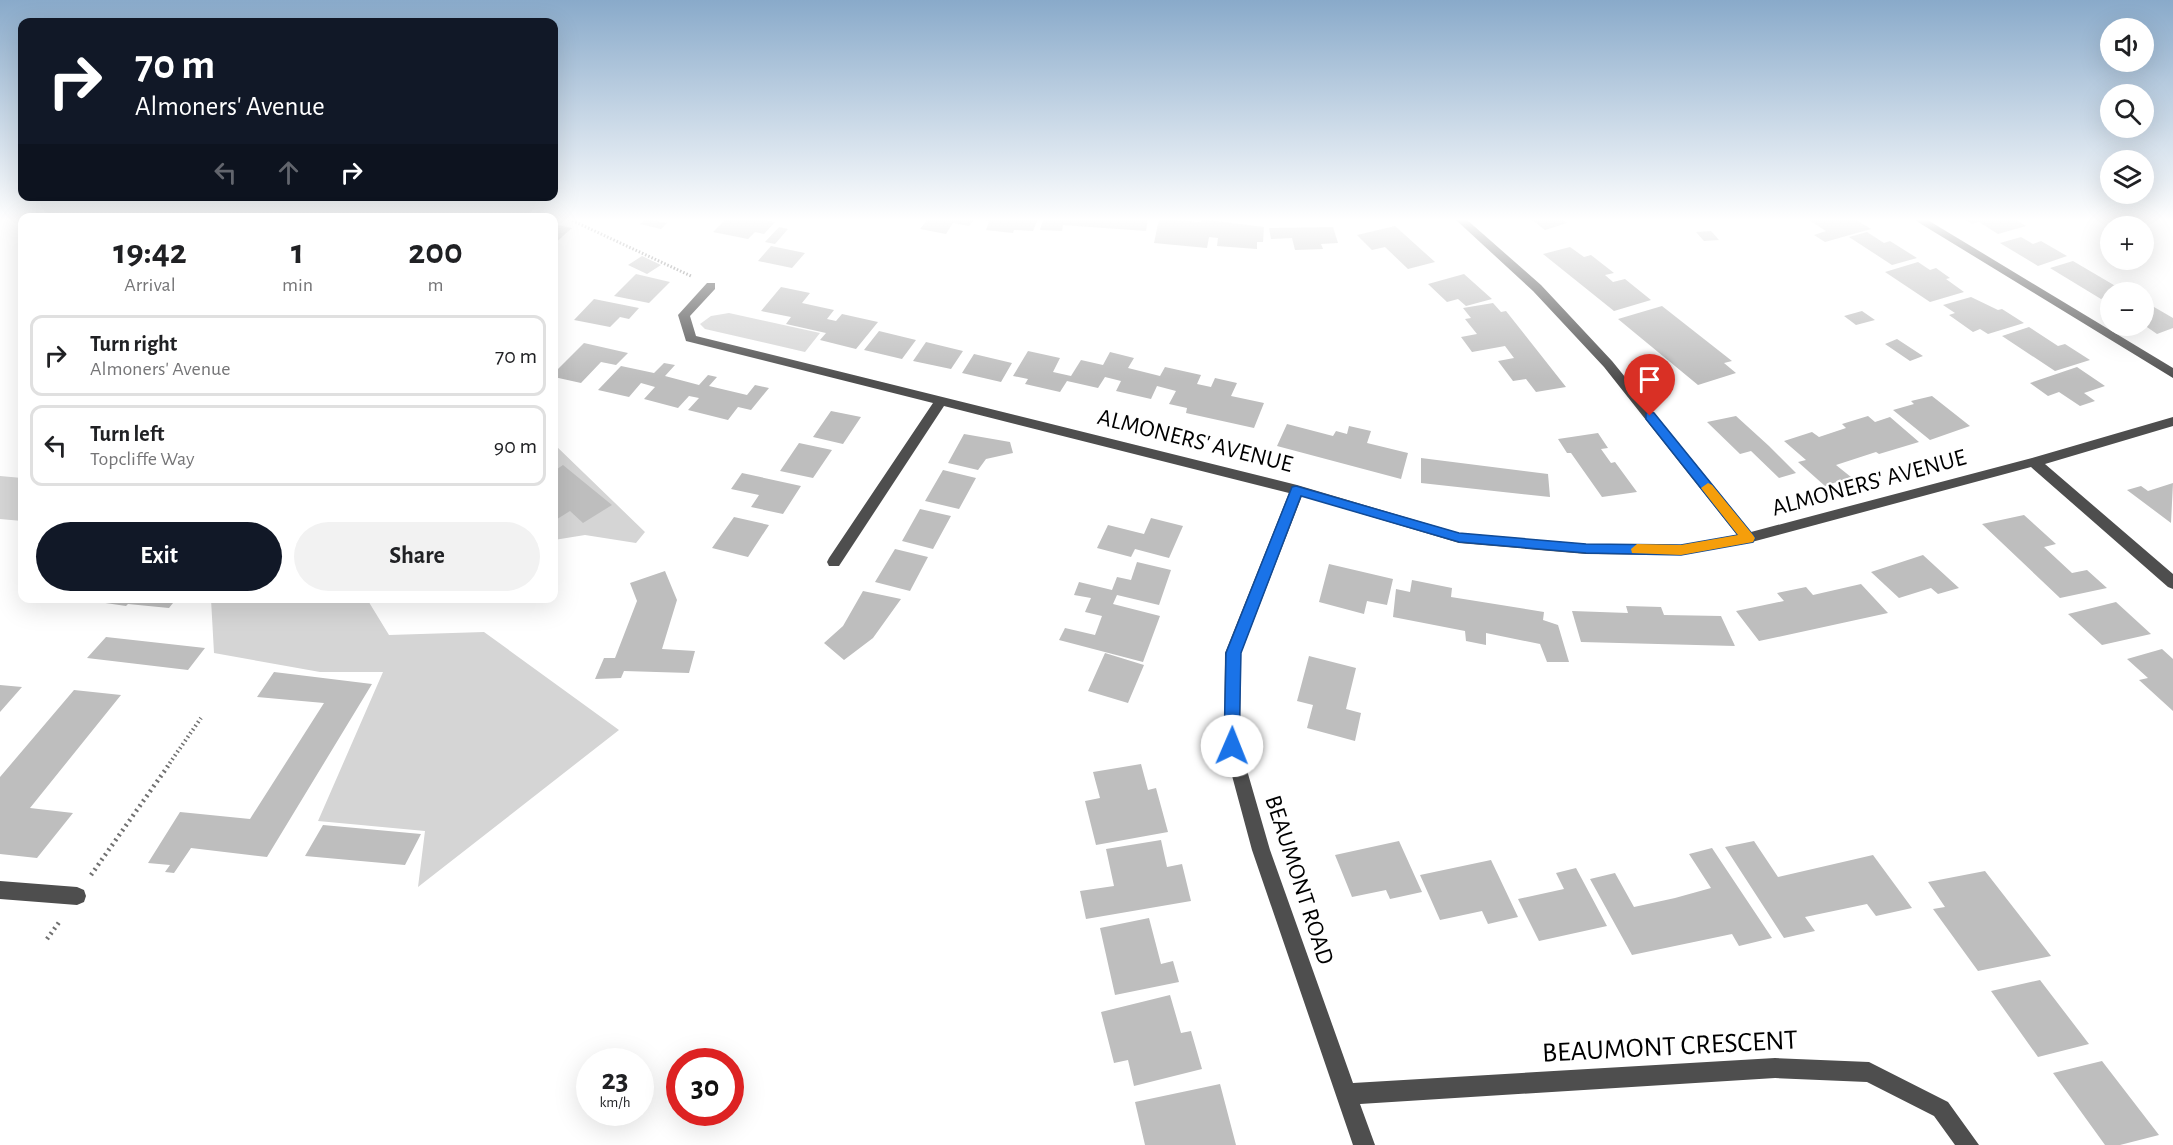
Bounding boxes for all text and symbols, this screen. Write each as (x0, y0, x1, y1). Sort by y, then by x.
map controls (2100, 18, 2154, 336)
button: sound (2100, 18, 2154, 72)
icon: right (36, 42, 114, 120)
text: 70 m (135, 44, 215, 86)
button: search (2100, 84, 2154, 138)
text: Almoners' Avenue (135, 93, 325, 120)
button: layers (2100, 150, 2154, 204)
icon: left (209, 156, 242, 189)
icon: ahead (272, 156, 305, 189)
icon: right (335, 156, 368, 189)
button: + (2100, 216, 2154, 270)
text: 19:42 (113, 234, 187, 270)
text: 1 (291, 234, 304, 270)
text: 200 (408, 234, 463, 270)
text: Arrival (124, 275, 176, 295)
text: min (282, 275, 313, 295)
text: m (428, 275, 444, 295)
button: − (2100, 282, 2154, 336)
text: Turn right (90, 333, 177, 355)
icon: right (39, 339, 72, 372)
text: 70 m (495, 345, 537, 367)
pin (1624, 354, 1675, 416)
text: Almoners' Avenue (90, 359, 230, 379)
icon: arrive (1633, 363, 1666, 396)
street label: ALMONERS' AVENUE (1095, 405, 1295, 477)
text: Turn left (90, 423, 164, 445)
icon: left (39, 429, 72, 462)
text: 90 m (494, 435, 537, 457)
street label: ALMONERS' AVENUE (1769, 445, 1969, 520)
text: Topcliffe Way (90, 449, 195, 469)
button: Exit (36, 522, 282, 591)
button: Share (294, 522, 540, 591)
position arrow (1200, 714, 1264, 778)
street label: BEAUMONT ROAD (1260, 792, 1338, 968)
street label: BEAUMONT CRESCENT (1541, 1026, 1799, 1068)
speed limit sign: 30 (666, 1048, 744, 1126)
text: 23 (601, 1065, 629, 1095)
text: km/h (600, 1095, 630, 1110)

